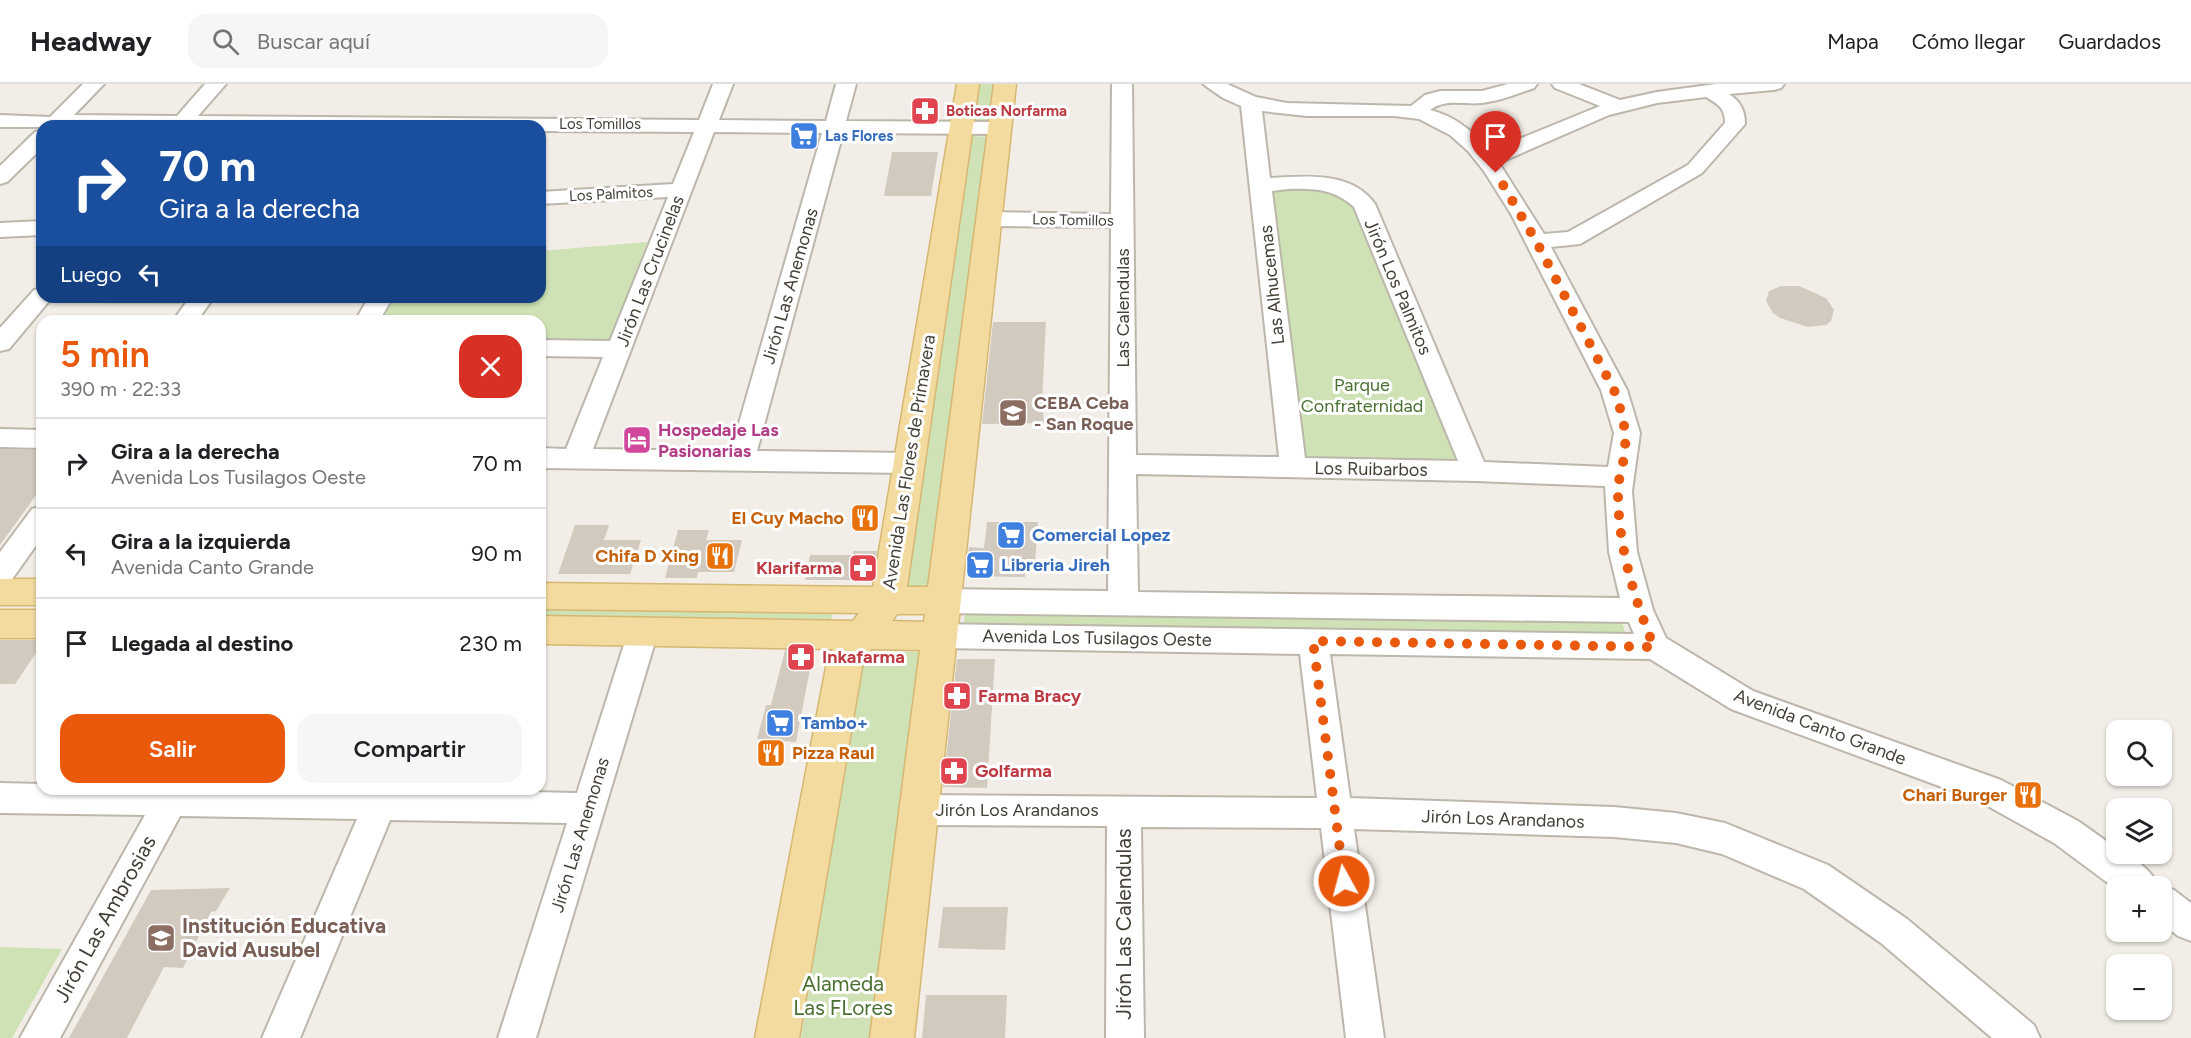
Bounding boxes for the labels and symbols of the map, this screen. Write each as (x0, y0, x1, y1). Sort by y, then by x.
pharmacy icon: Boticas Norfarma (909, 95, 941, 127)
place label: Boticas Norfarma (946, 102, 1067, 120)
pin (1470, 111, 1521, 173)
street label: Los Tomillos (559, 115, 641, 133)
supermarket icon: Las Flores (788, 120, 820, 152)
place label: Las Flores (825, 127, 893, 145)
street label: Los Palmitos (568, 183, 654, 205)
street label: Jirón Las Crucinelas (611, 192, 689, 350)
street label: Jirón Las Anemonas (757, 205, 823, 367)
street label: Los Tomillos (1032, 210, 1114, 230)
street label: Jirón Los Palmitos (1359, 216, 1437, 358)
street label: Las Alhucemas (1255, 224, 1289, 346)
street label: Las Calendulas (1112, 248, 1134, 368)
street label: Avenida Las Flores de Primavera (878, 333, 940, 591)
park label: Parque Confraternidad (1301, 374, 1423, 417)
place label: CEBA Ceba - San Roque (1034, 392, 1134, 435)
school or university icon: CEBA Ceba - San Roque (997, 397, 1029, 429)
place label: Hospedaje Las Pasionarias (658, 419, 779, 462)
hotel icon: Hospedaje Las Pasionarias (621, 424, 653, 456)
street label: Los Ruibarbos (1314, 457, 1428, 481)
restaurant icon: El Cuy Macho (849, 502, 881, 534)
place label: El Cuy Macho (731, 507, 844, 529)
supermarket icon: Comercial Lopez (995, 519, 1027, 551)
place label: Comercial Lopez (1032, 524, 1171, 546)
restaurant icon: Chifa D Xing (704, 540, 736, 572)
place label: Chifa D Xing (595, 545, 699, 567)
supermarket icon: Libreria Jireh (964, 549, 996, 581)
pharmacy icon: Klarifarma (847, 552, 879, 584)
place label: Libreria Jireh (1001, 554, 1110, 576)
place label: Klarifarma (756, 557, 842, 579)
street label: Avenida Los Tusilagos Oeste (982, 625, 1212, 651)
pharmacy icon: Inkafarma (785, 641, 817, 673)
place label: Inkafarma (822, 646, 905, 668)
pharmacy icon: Farma Bracy (941, 680, 973, 712)
street label: Avenida Canto Grande (1731, 684, 1909, 770)
place label: Farma Bracy (978, 685, 1082, 707)
supermarket icon: Tambo+ (764, 707, 796, 739)
place label: Tambo+ (801, 712, 868, 734)
restaurant icon: Pizza Raul (755, 737, 787, 769)
place label: Pizza Raul (792, 742, 874, 764)
street label: Jirón Las Anemonas (546, 755, 614, 915)
pharmacy icon: Golfarma (938, 755, 970, 787)
place label: Golfarma (975, 760, 1052, 782)
restaurant icon: Chari Burger (2012, 779, 2044, 811)
place label: Chari Burger (1903, 784, 2007, 806)
street label: Jirón Los Arandanos (935, 799, 1099, 821)
street label: Jirón Los Arandanos (1421, 805, 1585, 833)
street label: Jirón Las Calendulas (1111, 828, 1136, 1020)
street label: Jirón Las Ambrosias (48, 831, 161, 1007)
position arrow (1312, 849, 1376, 913)
place label: Institución Educativa David Ausubel (182, 913, 386, 962)
school or university icon: Institución Educativa David Ausubel (145, 922, 177, 954)
park label: Alameda Las FLores (793, 971, 893, 1020)

